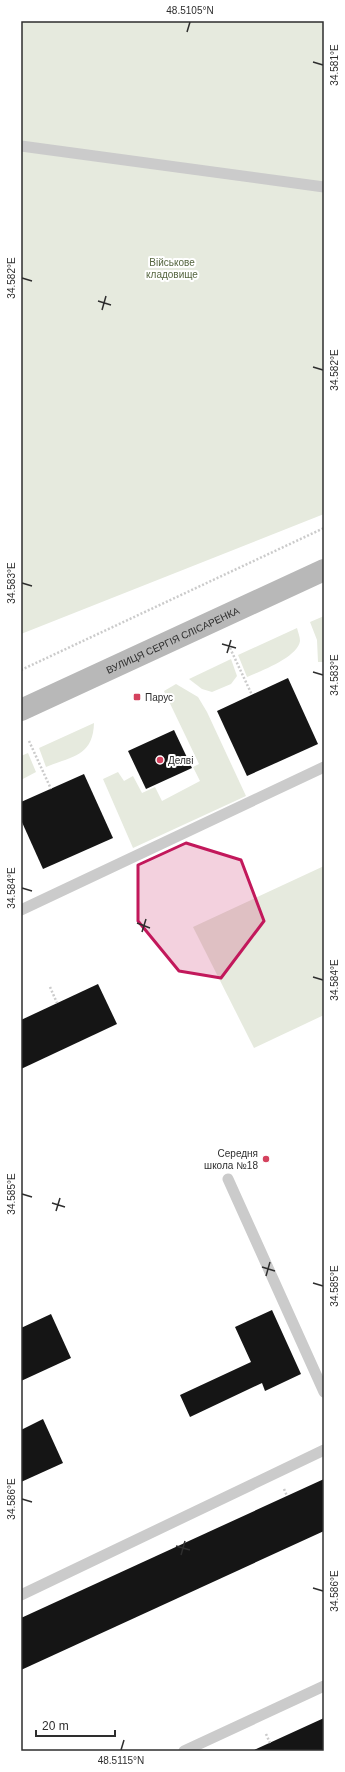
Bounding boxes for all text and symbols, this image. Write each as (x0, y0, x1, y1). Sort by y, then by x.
text: 48.5105°N (166, 5, 214, 16)
text: 34.581°E (329, 44, 340, 86)
text: 34.582°E (6, 257, 17, 299)
park label: Військове кладовище (146, 257, 198, 280)
text: 34.582°E (329, 349, 340, 391)
text: 34.583°E (6, 562, 17, 604)
street label: ВУЛИЦЯ СЕРГІЯ СЛІСАРЕНКА (104, 604, 241, 675)
text: 34.583°E (329, 654, 340, 696)
marker: Парус (132, 692, 142, 702)
place label: Парус (145, 692, 173, 703)
marker: Делві (155, 755, 165, 765)
place label: Делві (168, 755, 193, 766)
text: 34.584°E (6, 867, 17, 909)
text: 34.584°E (329, 959, 340, 1001)
place label: Середня школа №18 (204, 1148, 258, 1171)
marker: Середня школа №18 (261, 1154, 271, 1164)
text: 34.585°E (6, 1173, 17, 1215)
text: 34.585°E (329, 1265, 340, 1307)
text: 34.586°E (6, 1478, 17, 1520)
text: 34.586°E (329, 1570, 340, 1612)
scale bar (36, 1712, 115, 1738)
text: 20 m (42, 1719, 69, 1733)
text: 48.5115°N (98, 1755, 144, 1766)

